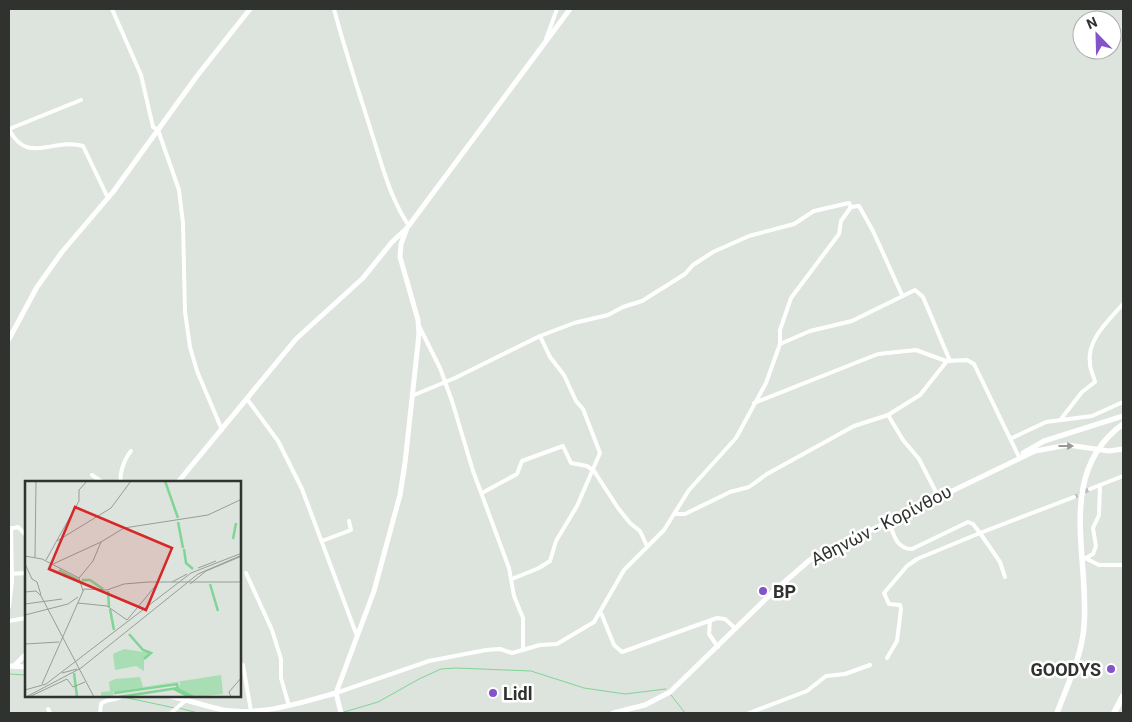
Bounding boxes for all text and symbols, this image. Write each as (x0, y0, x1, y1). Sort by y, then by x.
north arrow (1072, 10, 1122, 60)
text: N (1084, 14, 1100, 32)
one-way arrow (1058, 442, 1074, 450)
inset map (25, 481, 241, 697)
street label: Αθηνών - Κορίνθου (807, 481, 955, 569)
place label: BP (773, 581, 796, 602)
marker: BP (757, 585, 769, 597)
place label: GOODYS (1031, 659, 1101, 680)
marker: GOODYS (1105, 663, 1117, 675)
place label: Lidl (503, 683, 532, 704)
marker: Lidl (487, 687, 499, 699)

